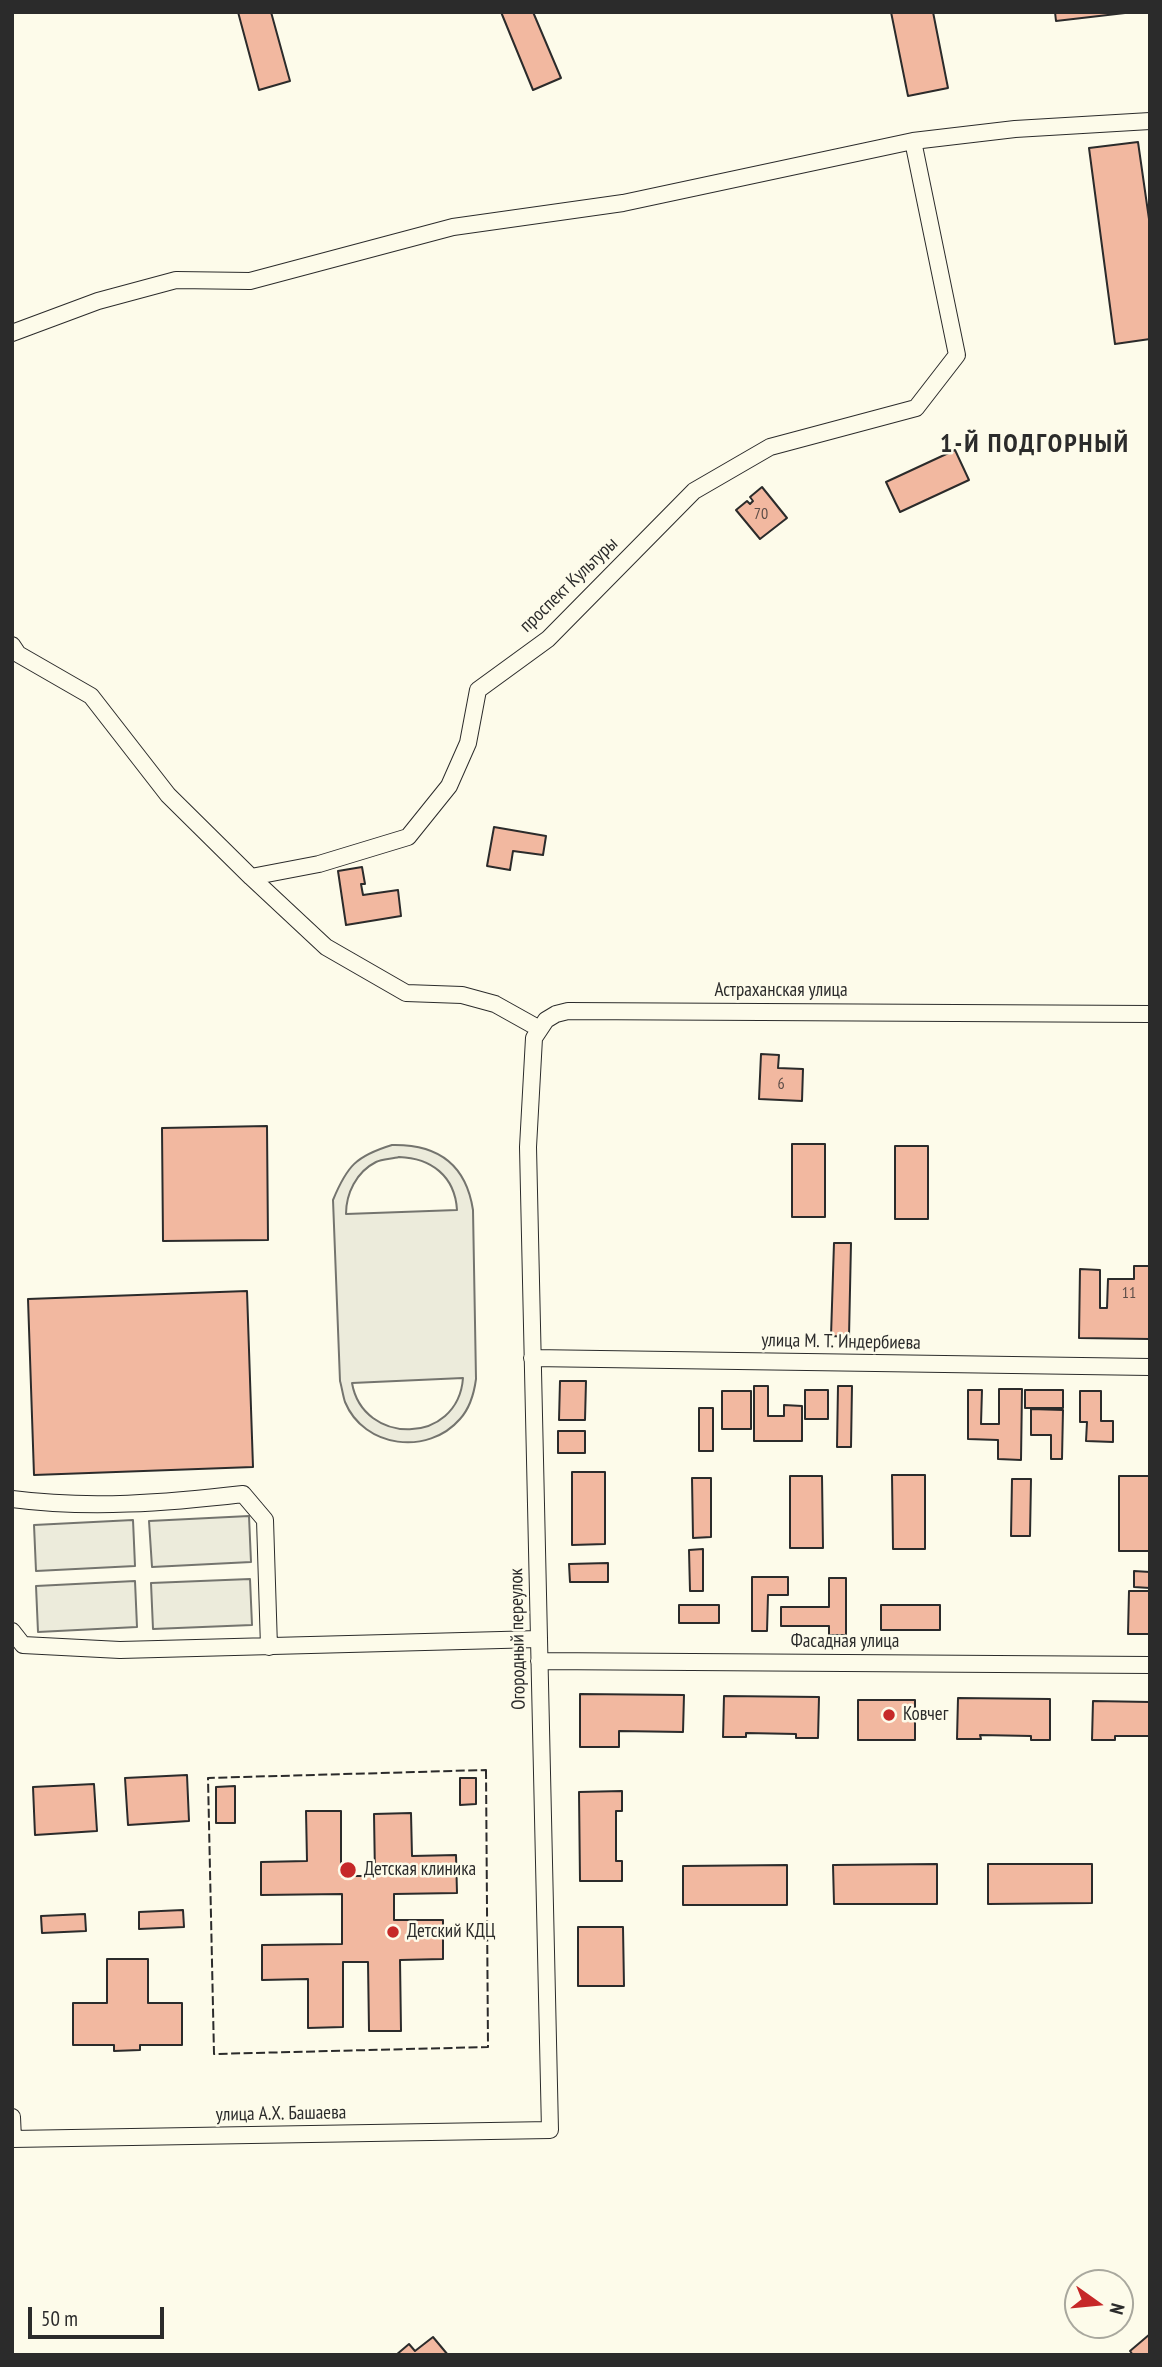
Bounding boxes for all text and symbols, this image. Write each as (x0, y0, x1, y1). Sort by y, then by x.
district label: 1-Й ПОДГОРНЫЙ (942, 429, 1128, 461)
house number: 70 (754, 504, 768, 524)
street label: проспект Культуры (515, 533, 623, 637)
street label: Астраханская улица (714, 980, 848, 1002)
house number: 6 (777, 1074, 785, 1094)
house number: 11 (1122, 1283, 1136, 1303)
street label: улица М. Т. Индербиева (761, 1329, 921, 1355)
street label: Огородный переулок (505, 1568, 531, 1710)
street label: Фасадная улица (791, 1631, 899, 1653)
place label: Ковчег (903, 1704, 948, 1726)
marker: Ковчег (881, 1707, 897, 1723)
place label: Детская клиника (364, 1859, 476, 1881)
marker: Детская клиника (338, 1860, 358, 1880)
place label: Детский КДЦ (407, 1921, 495, 1943)
marker: Детский КДЦ (385, 1924, 401, 1940)
street label: улица А.Х. Башаева (215, 2101, 347, 2127)
north arrow (1064, 2269, 1134, 2339)
scale bar (32, 2294, 168, 2338)
text: N (1104, 2301, 1130, 2317)
text: 50 m (41, 2305, 78, 2332)

